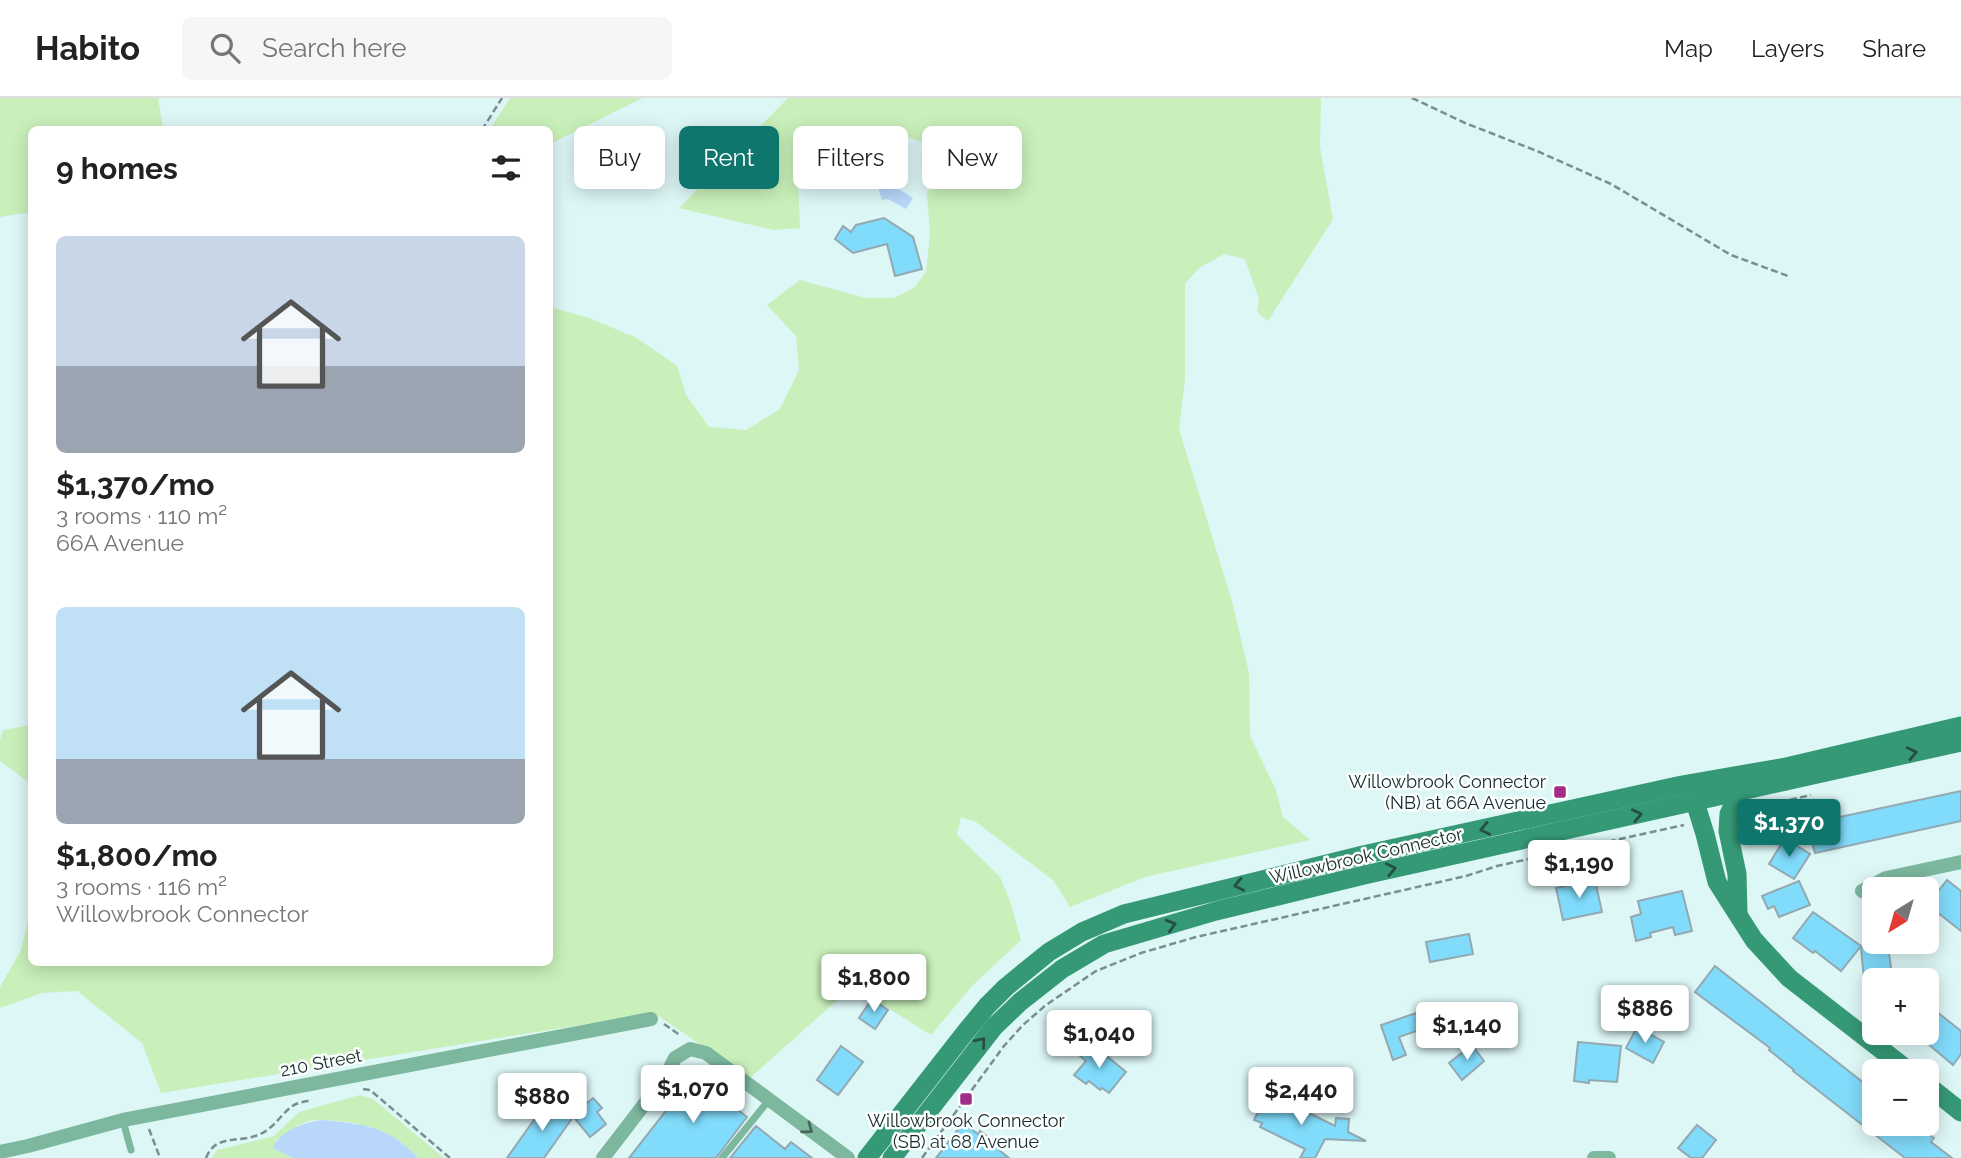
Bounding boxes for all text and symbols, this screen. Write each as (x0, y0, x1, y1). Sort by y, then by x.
search box (182, 17, 672, 80)
text: Habito (35, 29, 140, 68)
icon: search (206, 29, 244, 67)
text: Search here (262, 33, 406, 63)
text: Map (1664, 34, 1713, 63)
text: Layers (1751, 34, 1824, 63)
text: Share (1862, 34, 1926, 63)
chip: Buy (574, 126, 665, 189)
chip: Rent (679, 126, 779, 189)
chip: Filters (793, 126, 908, 189)
chip: New (922, 126, 1022, 189)
icon: filters (487, 149, 525, 187)
text: 9 homes (56, 151, 178, 186)
icon: home (228, 281, 354, 407)
text: $1,370/mo (56, 467, 215, 502)
text: 3 rooms · 110 m² (56, 502, 227, 529)
text: 66A Avenue (56, 529, 184, 556)
icon: home (228, 652, 354, 778)
one-way arrow (1906, 747, 1918, 761)
place label: Willowbrook Connector (NB) at 66A Avenue (1348, 771, 1547, 813)
marker: Willowbrook Connector (NB) at 66A Avenue (1552, 784, 1568, 800)
pin: $1,370 (1732, 800, 1846, 859)
text: $1,370 (1753, 808, 1825, 835)
one-way arrow (1631, 809, 1643, 823)
one-way arrow (1479, 820, 1491, 835)
street label: Willowbrook Connector (1267, 823, 1465, 888)
text: $1,800/mo (56, 838, 218, 873)
pin: $1,190 (1522, 840, 1636, 900)
text: $1,190 (1544, 849, 1614, 876)
one-way arrow (1385, 862, 1397, 877)
text: 3 rooms · 116 m² (56, 873, 227, 900)
one-way arrow (1233, 877, 1245, 891)
north arrow (1862, 877, 1939, 954)
map controls (1862, 877, 1939, 1136)
text: Willowbrook Connector (56, 900, 309, 927)
one-way arrow (1164, 918, 1176, 933)
pin: $1,800 (817, 954, 931, 1014)
text: $1,800 (837, 963, 911, 990)
button: + (1862, 968, 1939, 1045)
pin: $886 (1604, 986, 1686, 1045)
text: $886 (1617, 994, 1673, 1021)
pin: $1,140 (1410, 1002, 1524, 1062)
pin: $1,040 (1042, 1010, 1156, 1070)
text: $1,140 (1432, 1011, 1502, 1038)
text: $1,040 (1063, 1019, 1135, 1046)
one-way arrow (973, 1038, 986, 1050)
street label: 210 Street (278, 1044, 363, 1081)
button: − (1862, 1059, 1939, 1136)
pin: $1,070 (636, 1066, 750, 1125)
pin: $2,440 (1244, 1068, 1358, 1127)
pin: $880 (501, 1074, 583, 1133)
text: $1,070 (657, 1074, 729, 1101)
text: $2,440 (1264, 1076, 1338, 1103)
text: $880 (514, 1082, 570, 1109)
marker: Willowbrook Connector (SB) at 68 Avenue (958, 1091, 974, 1107)
place label: Willowbrook Connector (SB) at 68 Avenue (867, 1110, 1065, 1152)
one-way arrow (800, 1121, 813, 1134)

